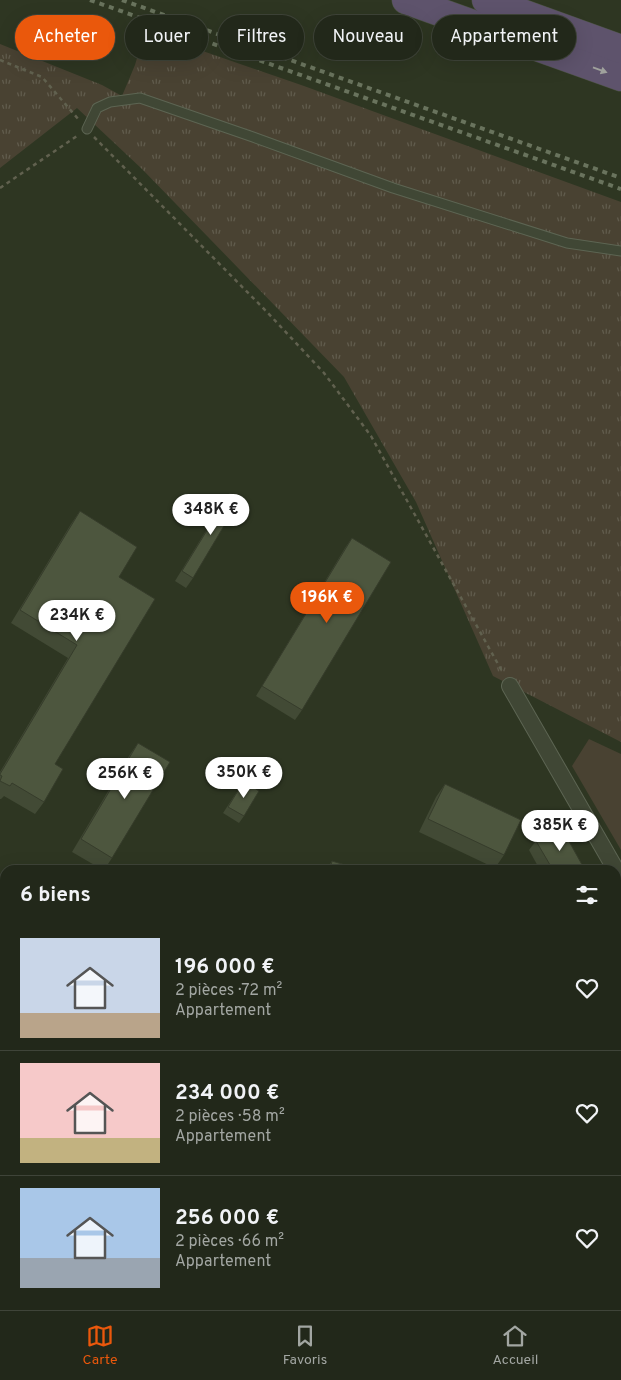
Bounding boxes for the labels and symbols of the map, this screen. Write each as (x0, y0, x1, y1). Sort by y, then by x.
one-way arrow (593, 67, 608, 74)
pin: 348K € (170, 494, 252, 536)
pin: 196K € (286, 582, 368, 624)
pin: 234K € (36, 600, 118, 642)
pin: 350K € (203, 756, 285, 799)
pin: 256K € (84, 758, 166, 800)
pin: 385K € (519, 810, 601, 852)

